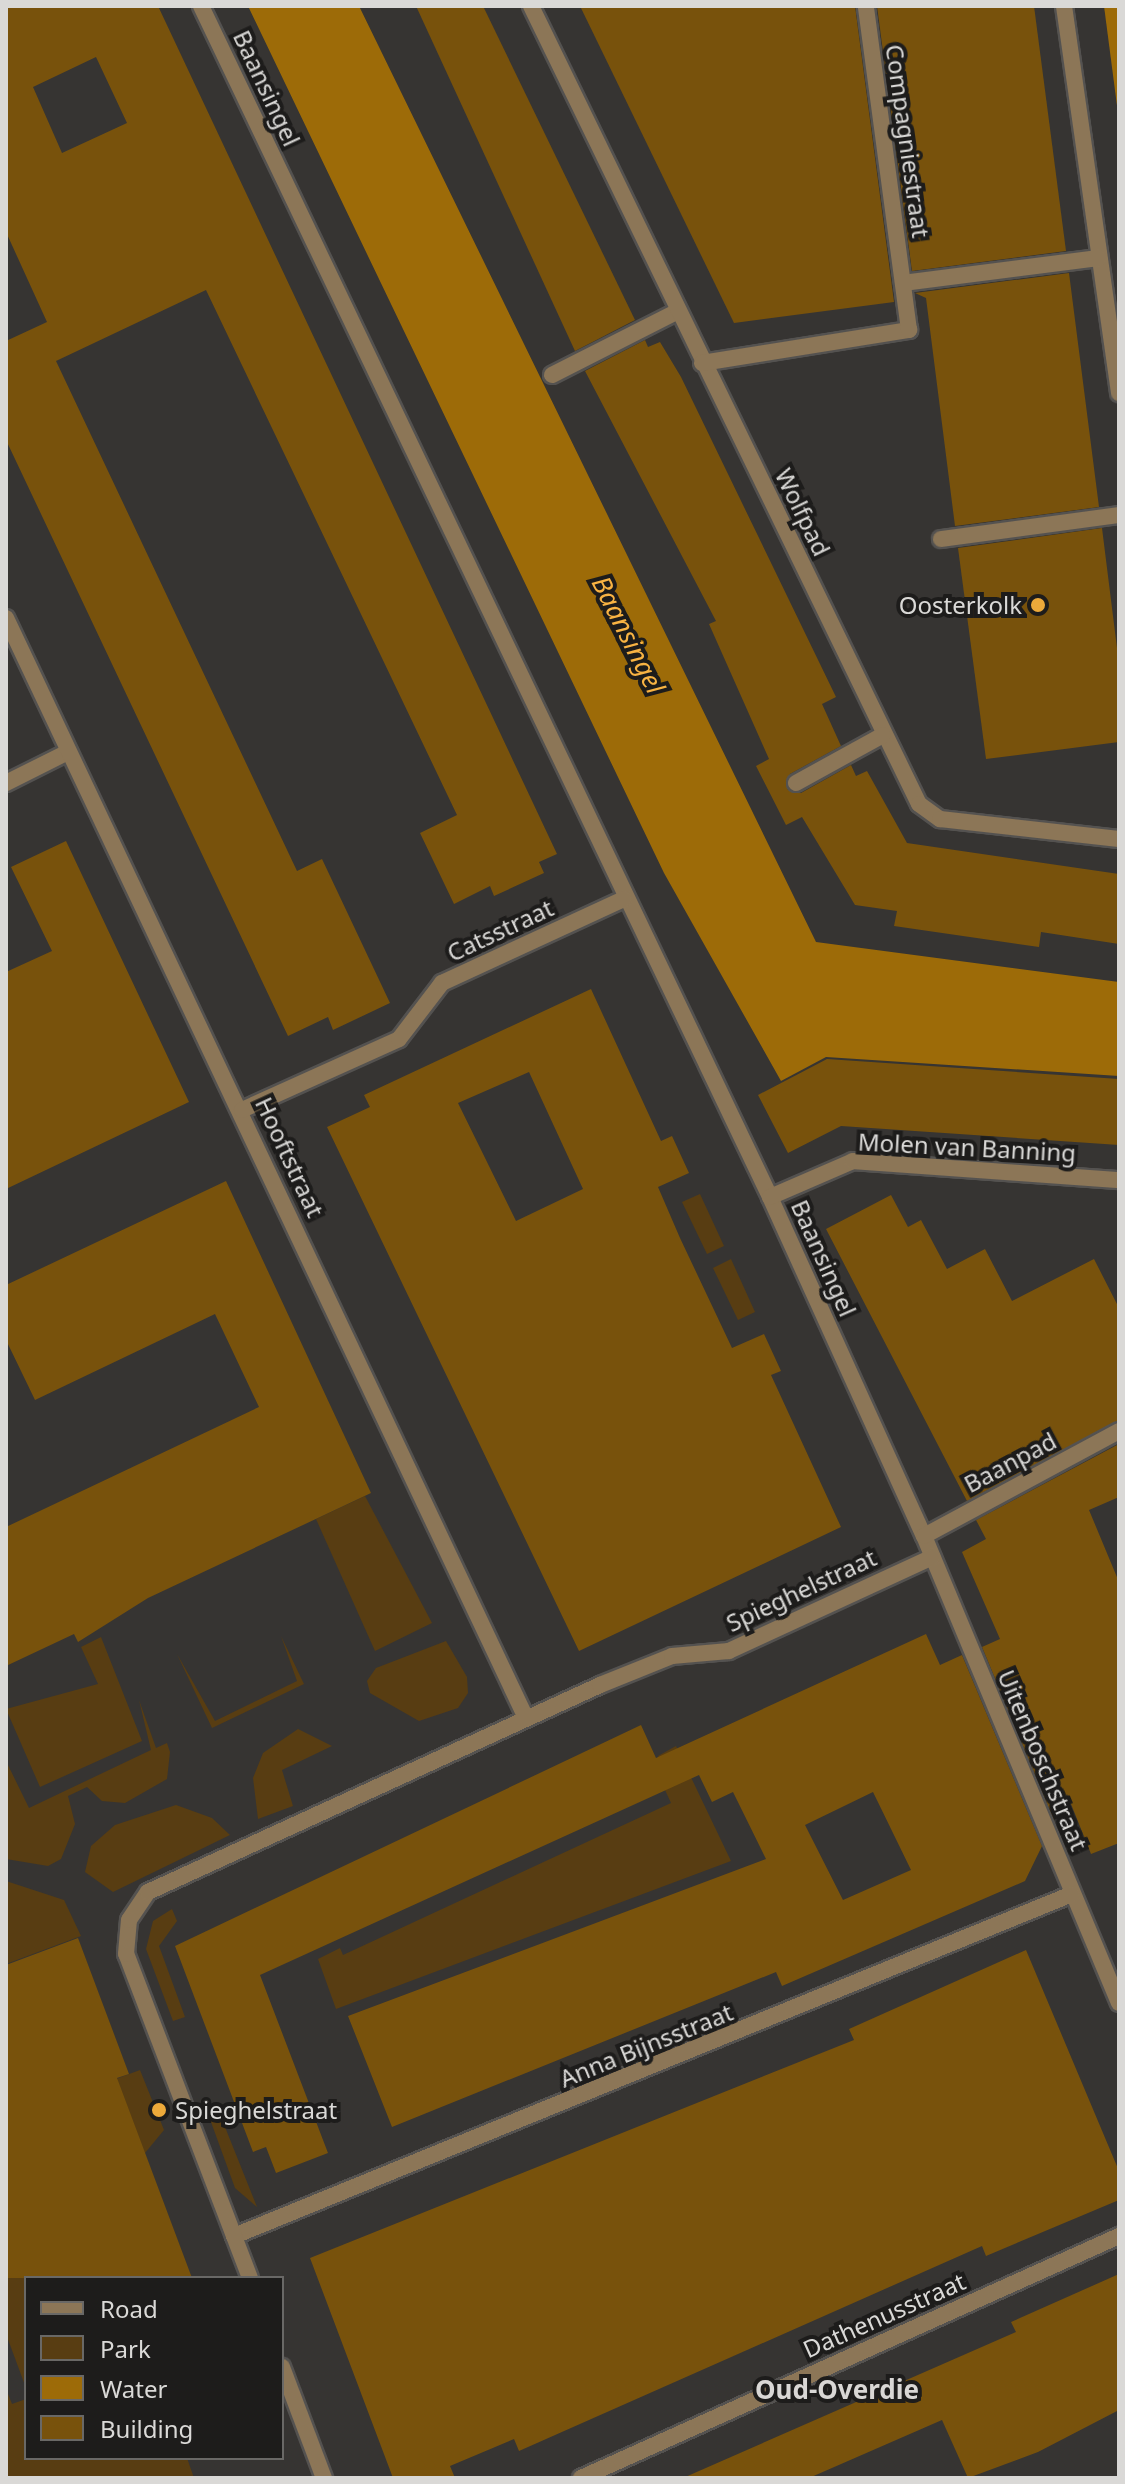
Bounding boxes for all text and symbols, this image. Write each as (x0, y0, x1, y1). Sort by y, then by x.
street label: Baansingel (228, 26, 306, 150)
street label: Compagniestraat (880, 43, 936, 239)
street label: Wolfpad (769, 464, 837, 560)
water label: Baansingel (585, 571, 671, 699)
place label: Oosterkolk (899, 591, 1022, 619)
marker: Oosterkolk (1029, 596, 1047, 614)
street label: Catsstraat (442, 893, 558, 967)
street label: Hooftstraat (250, 1092, 330, 1222)
street label: Molen van Banning (857, 1127, 1077, 1167)
street label: Baansingel (786, 1195, 862, 1321)
street label: Baanpad (959, 1426, 1061, 1498)
street label: Spieghelstraat (721, 1543, 881, 1637)
street label: Uitenboschstraat (992, 1666, 1094, 1854)
street label: Anna Bijnsstraat (555, 1997, 737, 2093)
place label: Spieghelstraat (175, 2096, 337, 2124)
marker: Spieghelstraat (150, 2101, 168, 2119)
street label: Dathenusstraat (799, 2266, 969, 2364)
legend (24, 2276, 284, 2460)
text: Road (100, 2292, 158, 2325)
text: Park (100, 2332, 151, 2365)
text: Water (100, 2372, 167, 2405)
district label: Oud-Overdie (755, 2374, 919, 2406)
text: Building (100, 2412, 193, 2445)

